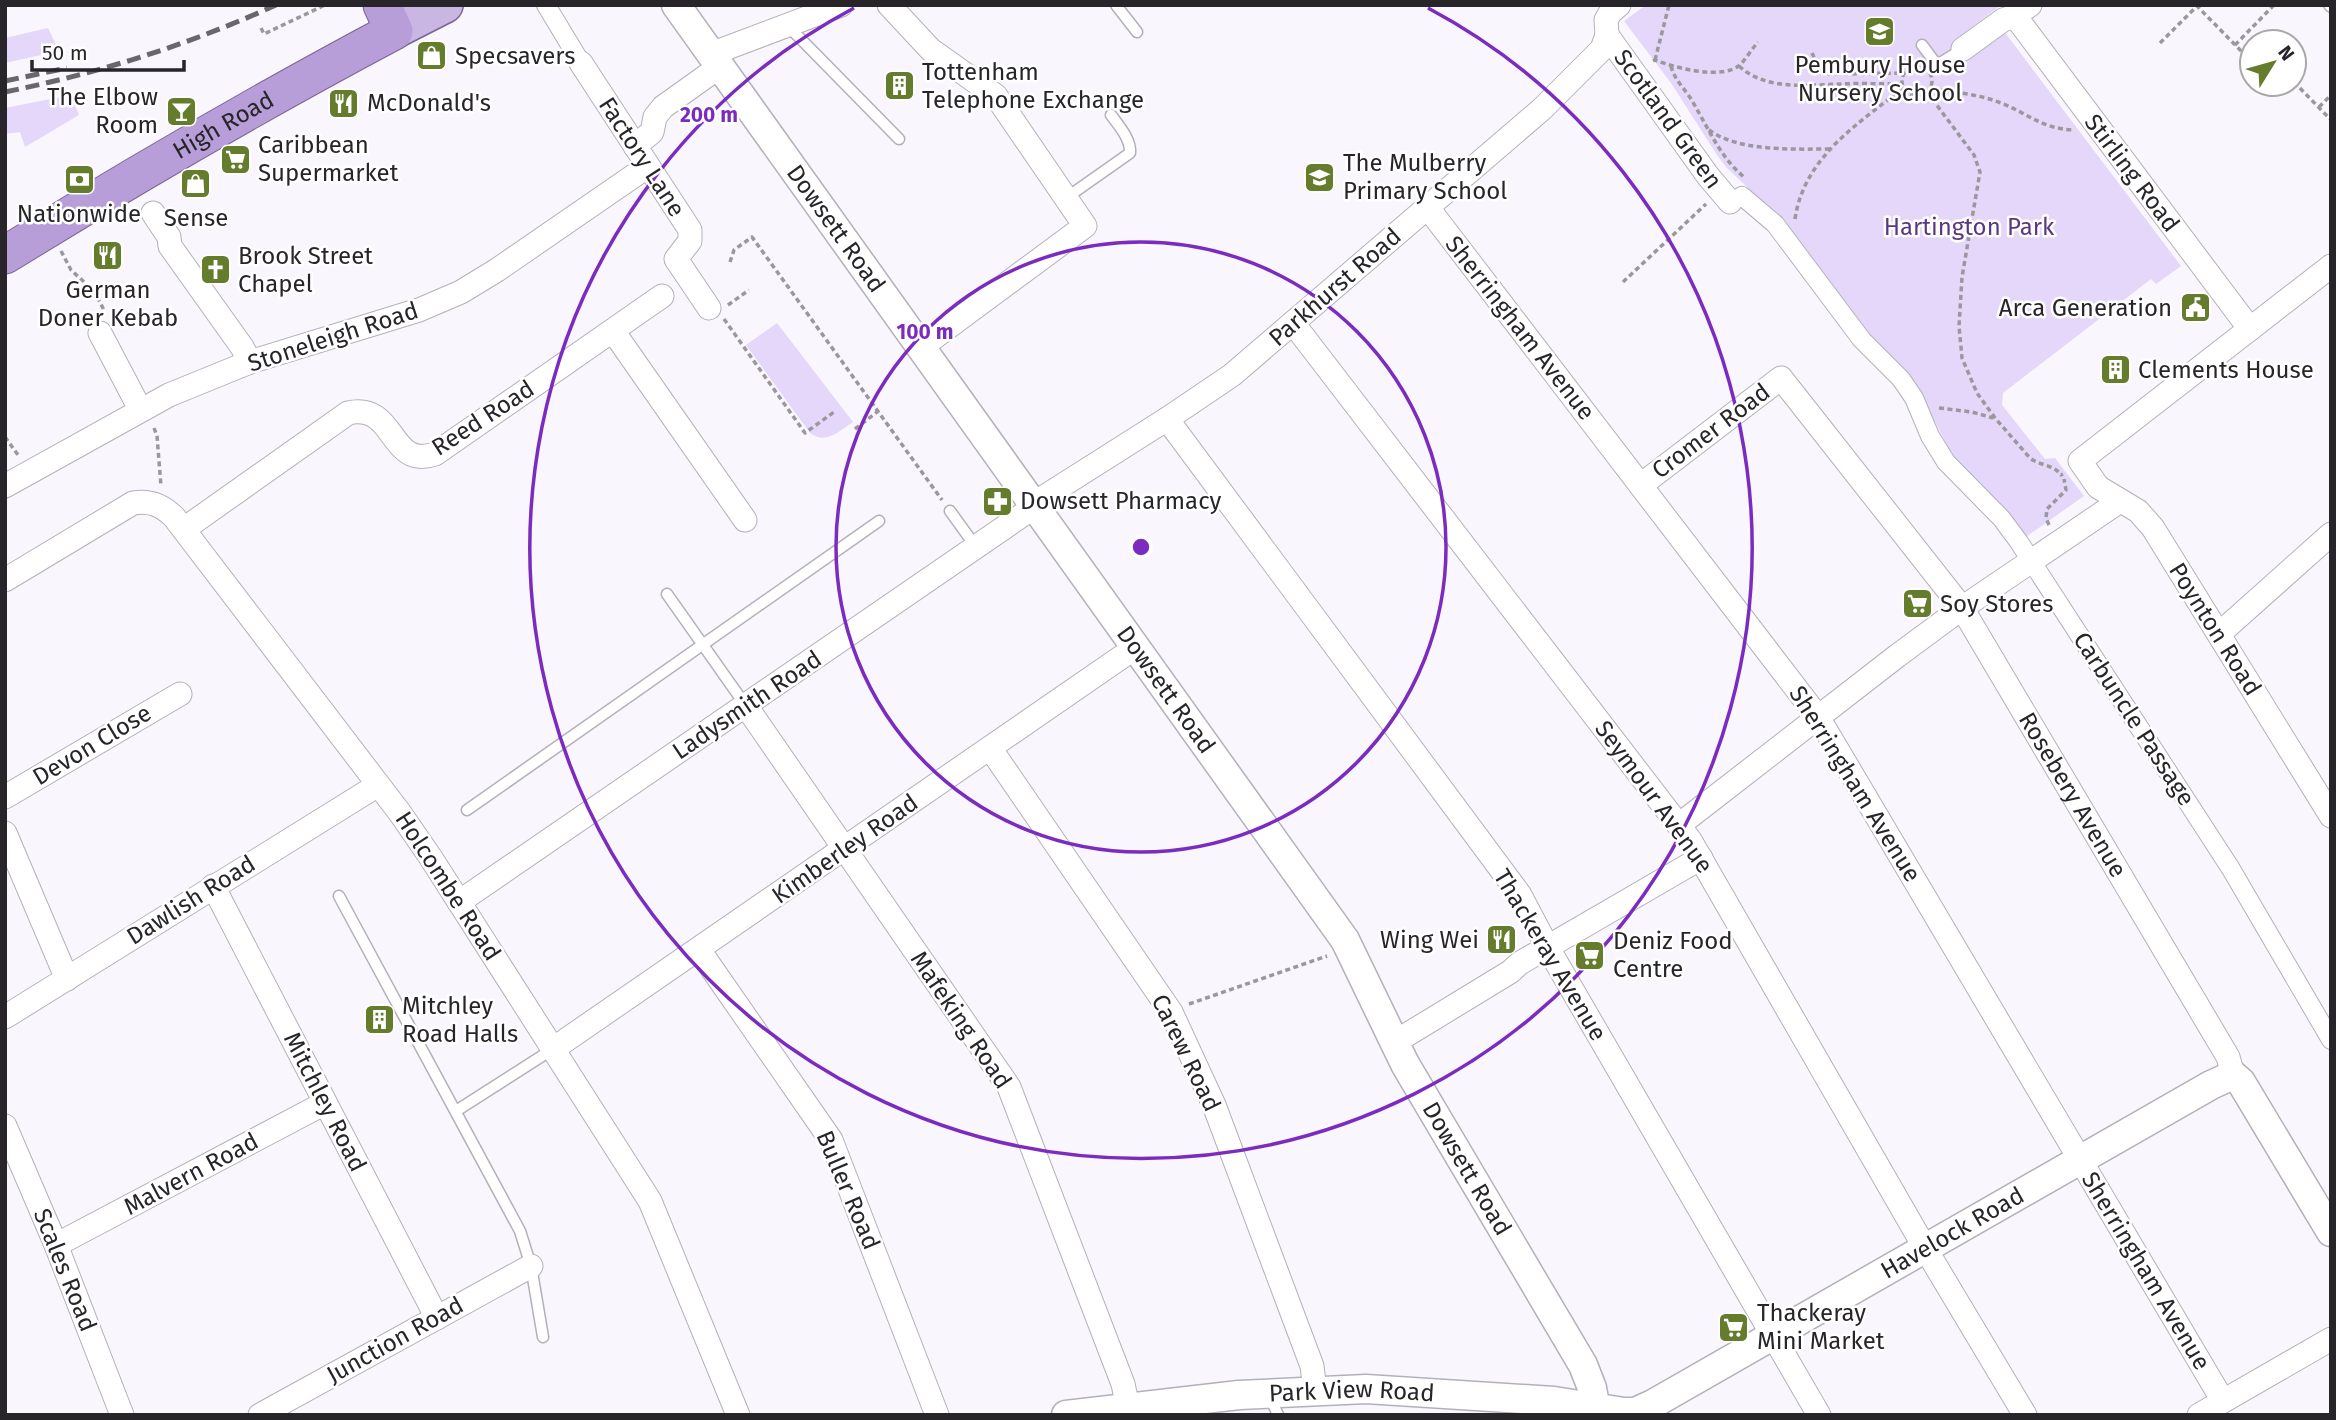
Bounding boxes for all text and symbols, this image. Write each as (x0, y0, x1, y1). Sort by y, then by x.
school or university icon: Pembury House Nursery School (1863, 14, 1897, 48)
scale bar (32, 28, 184, 72)
north arrow (2238, 28, 2308, 98)
shop icon: Specsavers (415, 39, 449, 73)
text: 50 m (42, 40, 88, 66)
text: N (2273, 41, 2299, 65)
place label: Specsavers (455, 42, 575, 70)
street label: Scotland Green (1608, 44, 1728, 194)
place label: Pembury House Nursery School (1794, 51, 1966, 107)
place label: Tottenham Telephone Exchange (922, 58, 1144, 114)
building icon: Tottenham Telephone Exchange (882, 69, 916, 103)
place label: The Elbow Room (47, 83, 158, 139)
street label: High Road (168, 85, 279, 165)
restaurant icon: McDonald's (327, 86, 361, 120)
place label: McDonald's (367, 89, 491, 117)
street label: Factory Lane (593, 92, 691, 222)
bar icon: The Elbow Room (164, 94, 198, 128)
text: 200 m (680, 102, 738, 128)
street label: Stirling Road (2079, 109, 2185, 237)
place label: Caribbean Supermarket (258, 131, 399, 187)
supermarket icon: Caribbean Supermarket (218, 142, 252, 176)
place label: The Mulberry Primary School (1343, 149, 1507, 205)
street label: Dowsett Road (781, 159, 891, 298)
school or university icon: The Mulberry Primary School (1303, 160, 1337, 194)
bank icon: Nationwide (62, 163, 96, 197)
shop icon: Sense (179, 167, 213, 201)
place label: Nationwide (17, 200, 141, 228)
place label: Sense (164, 204, 228, 232)
park label: Hartington Park (1884, 213, 2055, 241)
street label: Parkhurst Road (1263, 222, 1407, 352)
street label: Sherringham Avenue (1439, 230, 1601, 426)
restaurant icon: German Doner Kebab (91, 239, 125, 273)
place label: Brook Street Chapel (238, 242, 373, 298)
church icon: Brook Street Chapel (198, 253, 232, 287)
place label: German Doner Kebab (38, 276, 178, 332)
public building icon: Arca Generation (2178, 291, 2212, 325)
place label: Arca Generation (1999, 294, 2172, 322)
street label: Stoneleigh Road (244, 296, 422, 378)
text: 100 m (896, 319, 954, 345)
building icon: Clements House (2098, 353, 2132, 387)
place label: Clements House (2138, 356, 2314, 384)
street label: Reed Road (427, 375, 539, 461)
street label: Cromer Road (1647, 378, 1775, 484)
pharmacy icon: Dowsett Pharmacy (980, 484, 1014, 518)
place label: Dowsett Pharmacy (1020, 487, 1222, 515)
centre of rings (1129, 535, 1153, 559)
street label: Poynton Road (2163, 558, 2267, 700)
supermarket icon: Soy Stores (1900, 587, 1934, 621)
place label: Soy Stores (1940, 590, 2053, 618)
street label: Dowsett Road (1111, 621, 1221, 759)
street label: Carbuncle Passage (2068, 627, 2200, 811)
street label: Ladysmith Road (667, 645, 827, 765)
street label: Sherringham Avenue (1783, 681, 1927, 887)
street label: Devon Close (28, 699, 156, 791)
street label: Rosebery Avenue (2013, 707, 2132, 882)
street label: Seymour Avenue (1589, 715, 1719, 879)
street label: Kimberley Road (767, 788, 923, 910)
street label: Holcombe Road (389, 806, 507, 966)
street label: Dawlish Road (122, 849, 260, 951)
street label: Thackeray Avenue (1488, 864, 1612, 1046)
restaurant icon: Wing Wei (1485, 923, 1519, 957)
place label: Wing Wei (1380, 926, 1479, 954)
place label: Deniz Food Centre (1613, 927, 1733, 983)
supermarket icon: Deniz Food Centre (1573, 938, 1607, 972)
street label: Mafeking Road (905, 946, 1017, 1094)
street label: Carew Road (1146, 990, 1226, 1116)
place label: Mitchley Road Halls (402, 992, 518, 1048)
building icon: Mitchley Road Halls (362, 1003, 396, 1037)
street label: Mitchley Road (278, 1028, 372, 1176)
street label: Dowsett Road (1417, 1097, 1517, 1240)
street label: Buller Road (810, 1126, 886, 1254)
street label: Malvern Road (119, 1127, 263, 1221)
street label: Sherringham Avenue (2076, 1167, 2216, 1375)
street label: Havelock Road (1876, 1181, 2029, 1285)
street label: Scales Road (28, 1204, 102, 1336)
street label: Junction Road (322, 1291, 468, 1389)
place label: Thackeray Mini Market (1757, 1299, 1885, 1355)
supermarket icon: Thackeray Mini Market (1717, 1310, 1751, 1344)
street label: Park View Road (1268, 1375, 1435, 1408)

